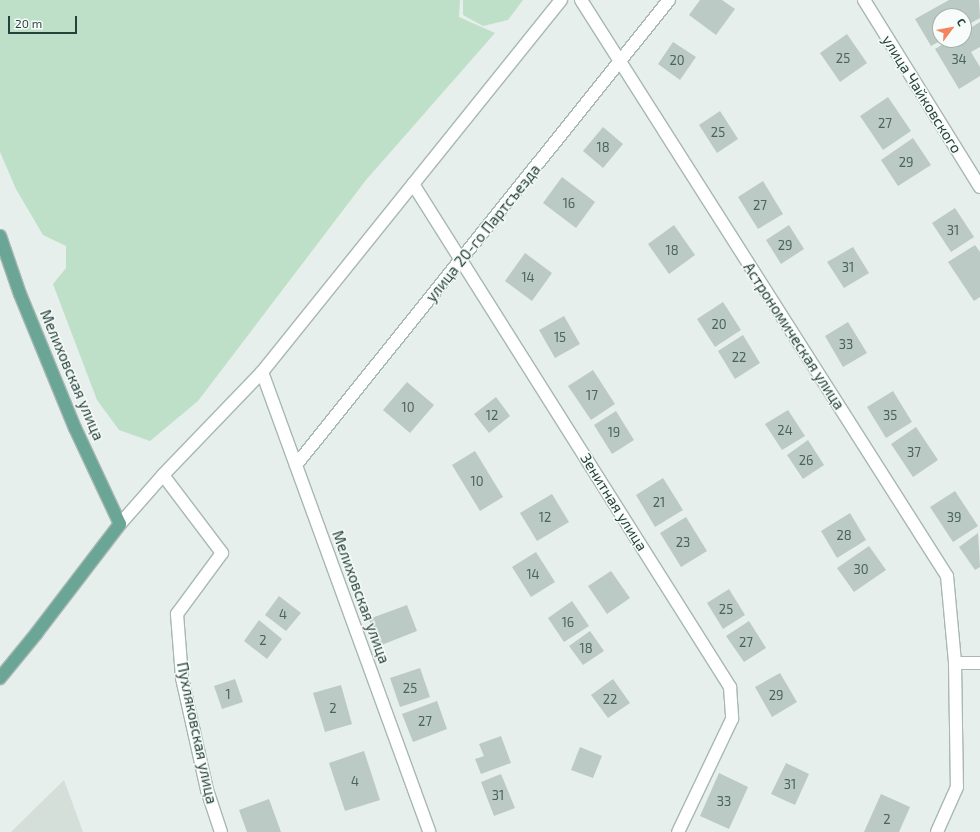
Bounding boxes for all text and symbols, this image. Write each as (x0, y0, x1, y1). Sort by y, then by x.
scale bar (10, 8, 79, 34)
north arrow (932, 8, 972, 48)
text: 20 m (15, 16, 42, 30)
text: С (955, 16, 969, 28)
street label: улица Чайковского (878, 32, 966, 156)
house number: 25 (836, 50, 850, 66)
house number: 34 (951, 51, 967, 67)
house number: 20 (669, 52, 685, 68)
house number: 27 (878, 115, 892, 131)
house number: 25 (711, 124, 725, 140)
house number: 18 (596, 139, 610, 155)
house number: 29 (899, 154, 913, 170)
street label: улица 20-го Партсъезда (422, 161, 544, 305)
house number: 16 (563, 195, 575, 211)
house number: 27 (753, 197, 767, 213)
house number: 31 (947, 222, 959, 238)
house number: 29 (778, 237, 792, 253)
house number: 18 (665, 242, 679, 258)
street label: Астрономическая улица (740, 259, 848, 413)
house number: 31 (842, 259, 854, 275)
house number: 14 (521, 269, 535, 285)
street label: Мелиховская улица (36, 307, 108, 443)
house number: 20 (711, 316, 727, 332)
house number: 15 (554, 329, 566, 345)
house number: 33 (839, 336, 853, 352)
house number: 22 (732, 349, 746, 365)
house number: 17 (586, 387, 598, 403)
house number: 10 (401, 399, 415, 415)
house number: 12 (486, 407, 498, 423)
house number: 35 (883, 407, 897, 423)
house number: 24 (777, 422, 793, 438)
house number: 19 (608, 424, 620, 440)
house number: 37 (907, 444, 921, 460)
street label: Зенитная улица (577, 450, 651, 554)
house number: 26 (799, 452, 813, 468)
house number: 10 (470, 473, 484, 489)
house number: 21 (653, 494, 665, 510)
house number: 12 (539, 509, 551, 525)
house number: 39 (947, 509, 961, 525)
house number: 28 (836, 527, 852, 543)
street label: Мелиховская улица (329, 528, 393, 666)
house number: 23 (676, 534, 690, 550)
house number: 30 (853, 561, 869, 577)
house number: 14 (526, 566, 540, 582)
house number: 25 (719, 601, 733, 617)
house number: 4 (279, 606, 287, 622)
house number: 16 (562, 614, 574, 630)
house number: 2 (259, 632, 267, 648)
house number: 27 (739, 634, 753, 650)
house number: 18 (579, 640, 593, 656)
street label: Пухляковская улица (173, 660, 221, 806)
house number: 25 (403, 680, 417, 696)
house number: 1 (225, 686, 231, 702)
house number: 29 (769, 687, 783, 703)
house number: 22 (603, 691, 617, 707)
house number: 2 (329, 700, 337, 716)
house number: 27 (418, 713, 432, 729)
house number: 4 (351, 773, 359, 789)
house number: 31 (784, 776, 796, 792)
house number: 31 (492, 787, 504, 803)
house number: 33 (717, 793, 731, 809)
house number: 2 (883, 811, 891, 827)

